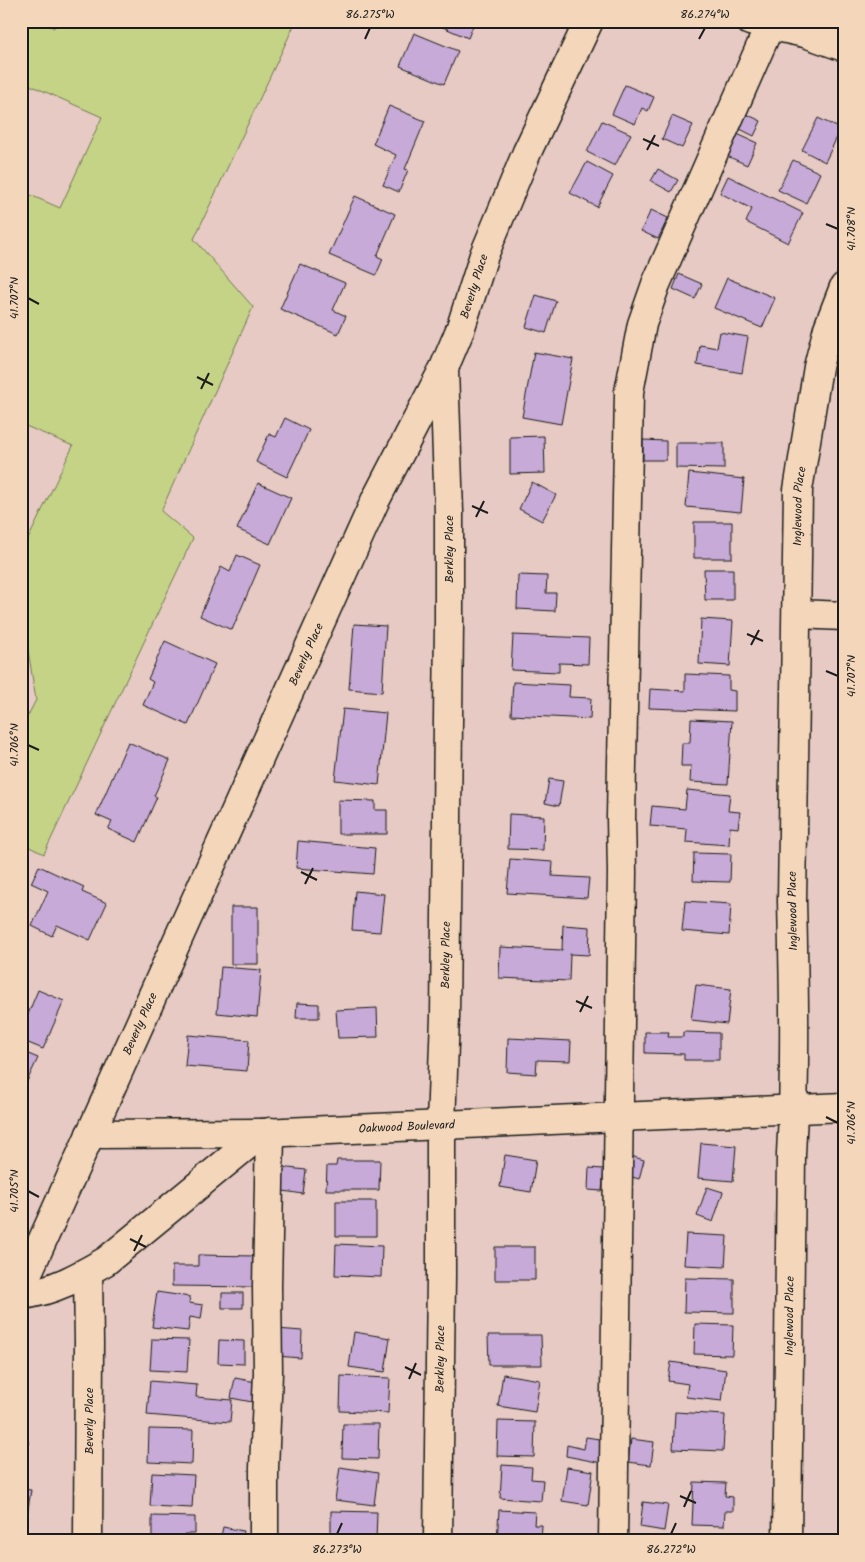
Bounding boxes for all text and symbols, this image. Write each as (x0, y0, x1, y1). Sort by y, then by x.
text: 86.275°W (345, 5, 395, 24)
text: 86.274°W (680, 5, 730, 24)
text: 41.708°N (842, 207, 861, 251)
street label: Beverly Place (455, 251, 493, 321)
text: 41.707°N (5, 277, 24, 319)
street label: Inglewood Place (788, 464, 811, 546)
street label: Berkley Place (440, 515, 459, 583)
street label: Beverly Place (284, 619, 329, 689)
text: 41.707°N (842, 655, 861, 697)
text: 41.706°N (5, 723, 24, 767)
street label: Inglewood Place (783, 870, 803, 951)
street label: Berkley Place (436, 921, 455, 989)
street label: Beverly Place (118, 989, 163, 1058)
text: 41.706°N (842, 1101, 861, 1145)
street label: Oakwood Boulevard (358, 1115, 456, 1138)
text: 41.705°N (5, 1169, 24, 1213)
street label: Inglewood Place (779, 1275, 799, 1356)
street label: Berkley Place (430, 1325, 450, 1393)
street label: Beverly Place (80, 1387, 99, 1454)
text: 86.273°W (312, 1540, 362, 1559)
text: 86.272°W (646, 1540, 696, 1559)

